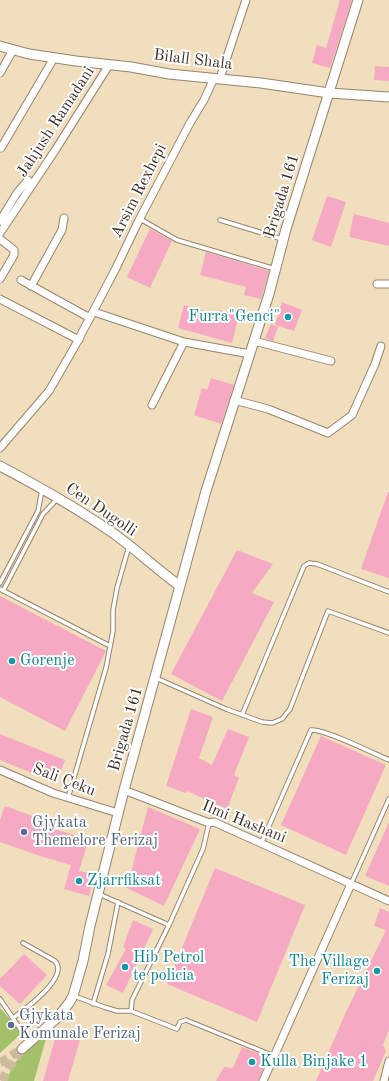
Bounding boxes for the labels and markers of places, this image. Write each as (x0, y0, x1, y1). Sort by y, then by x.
place label: Furra"Genci" (188, 307, 280, 327)
marker: Furra"Genci" (283, 312, 293, 322)
place label: Gorenje (20, 651, 74, 671)
marker: Gorenje (7, 656, 17, 666)
place label: Gjykata Themelore Ferizaj (32, 813, 158, 851)
marker: Gjykata Themelore Ferizaj (19, 827, 29, 837)
place label: Zjarrfiksat (87, 871, 161, 891)
marker: Zjarrfiksat (74, 876, 84, 886)
place label: Hib Petrol te policia (133, 948, 204, 986)
place label: The Village Ferizaj (289, 952, 369, 990)
marker: Hib Petrol te policia (120, 962, 130, 972)
marker: The Village Ferizaj (372, 966, 382, 976)
place label: Gjykata Komunale Ferizaj (19, 1006, 141, 1044)
marker: Gjykata Komunale Ferizaj (6, 1020, 16, 1030)
place label: Kulla Binjake 1 (260, 1052, 368, 1072)
marker: Kulla Binjake 1 (247, 1057, 257, 1067)

